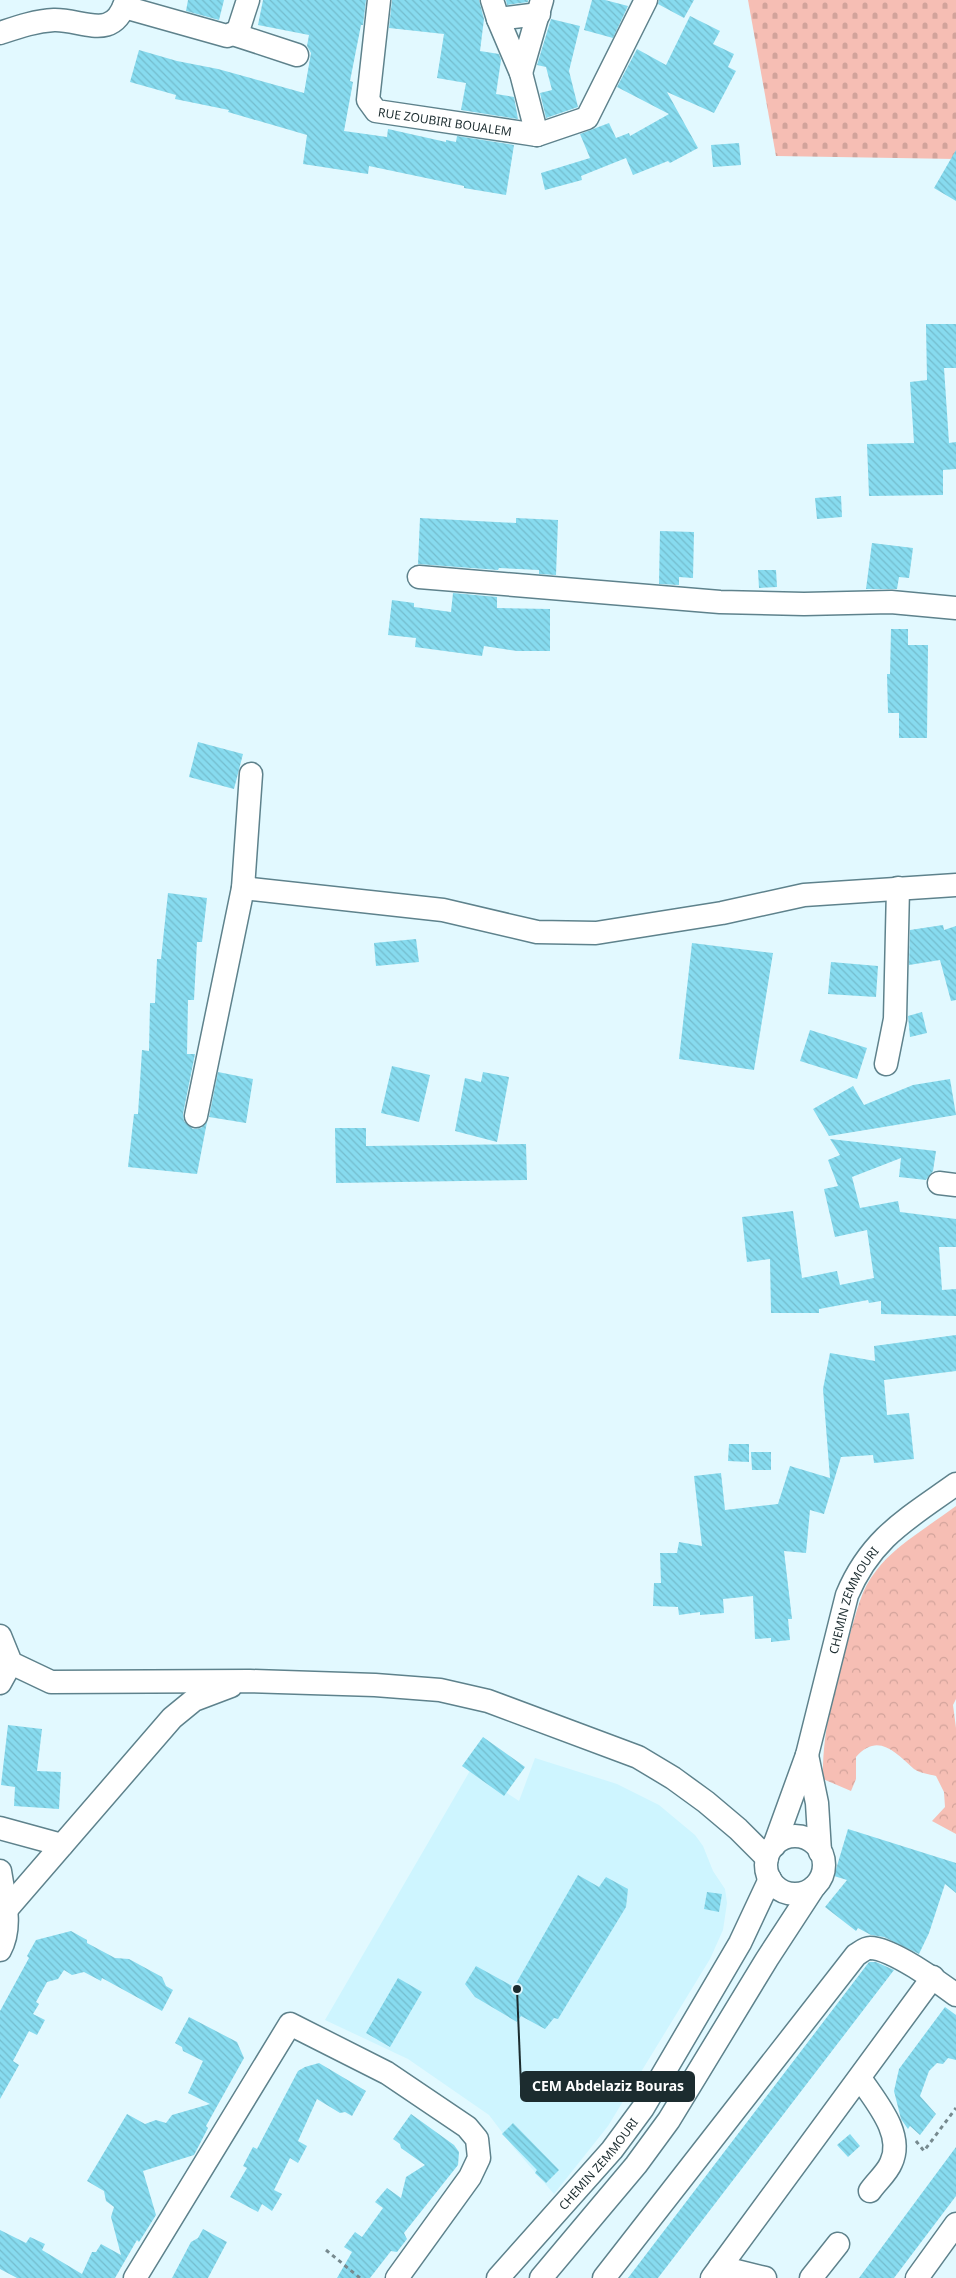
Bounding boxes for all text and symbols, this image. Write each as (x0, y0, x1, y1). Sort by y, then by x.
street label: RUE ZOUBIRI BOUALEM (377, 103, 513, 140)
street label: CHEMIN ZEMMOURI (824, 1543, 882, 1656)
callout: CEM Abdelaziz Bouras (521, 2072, 694, 2101)
text: CEM Abdelaziz Bouras (532, 2076, 684, 2095)
street label: CHEMIN ZEMMOURI (554, 2114, 642, 2213)

